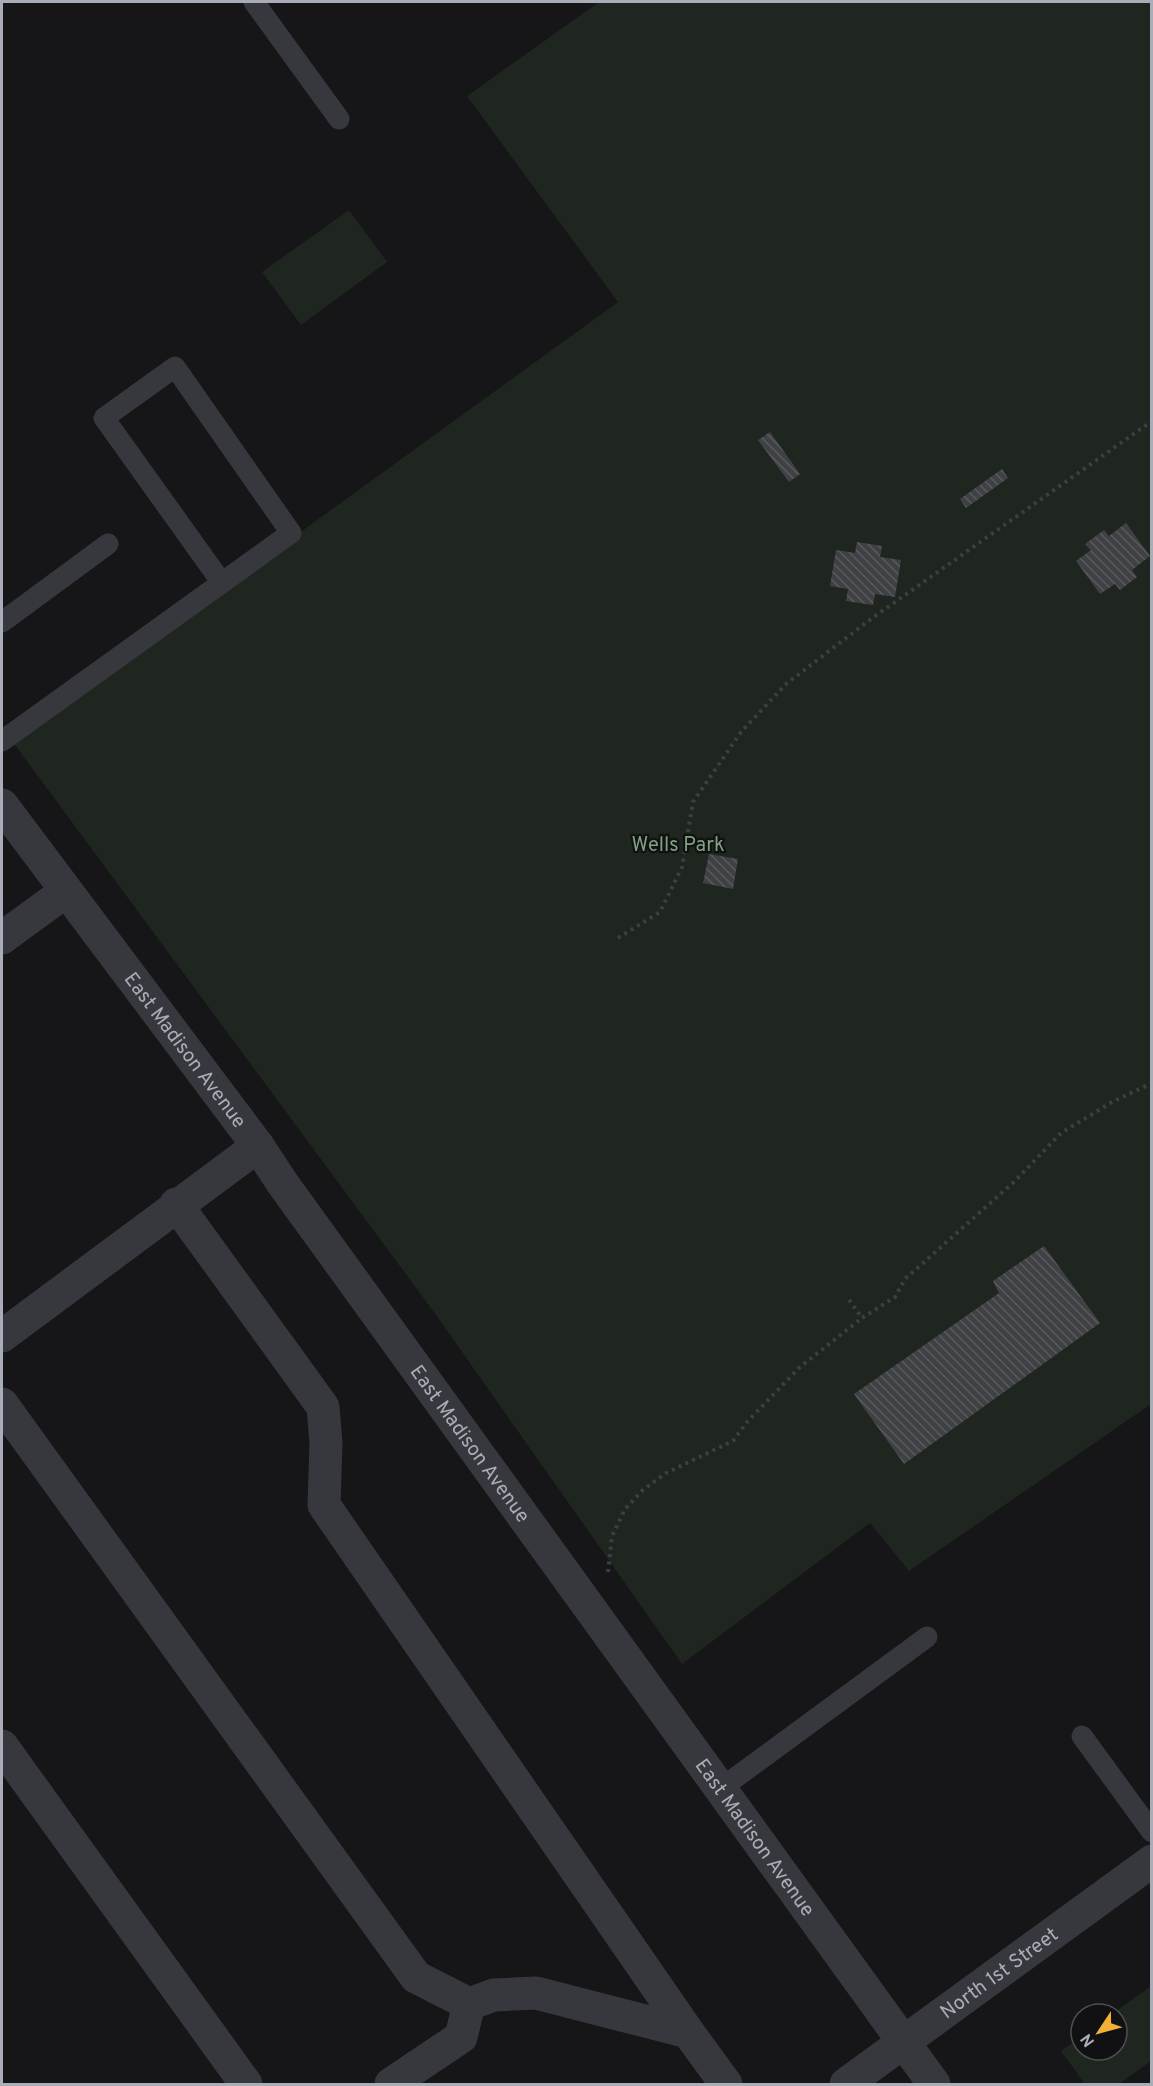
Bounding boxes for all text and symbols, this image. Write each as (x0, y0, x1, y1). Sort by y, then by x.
park label: Wells Park (632, 833, 725, 859)
street label: East Madison Avenue (117, 968, 251, 1134)
street label: East Madison Avenue (403, 1360, 535, 1529)
street label: East Madison Avenue (688, 1754, 820, 1922)
street label: North 1st Street (936, 1923, 1064, 2026)
north arrow (1069, 2002, 1129, 2062)
text: N (1077, 2029, 1100, 2050)

